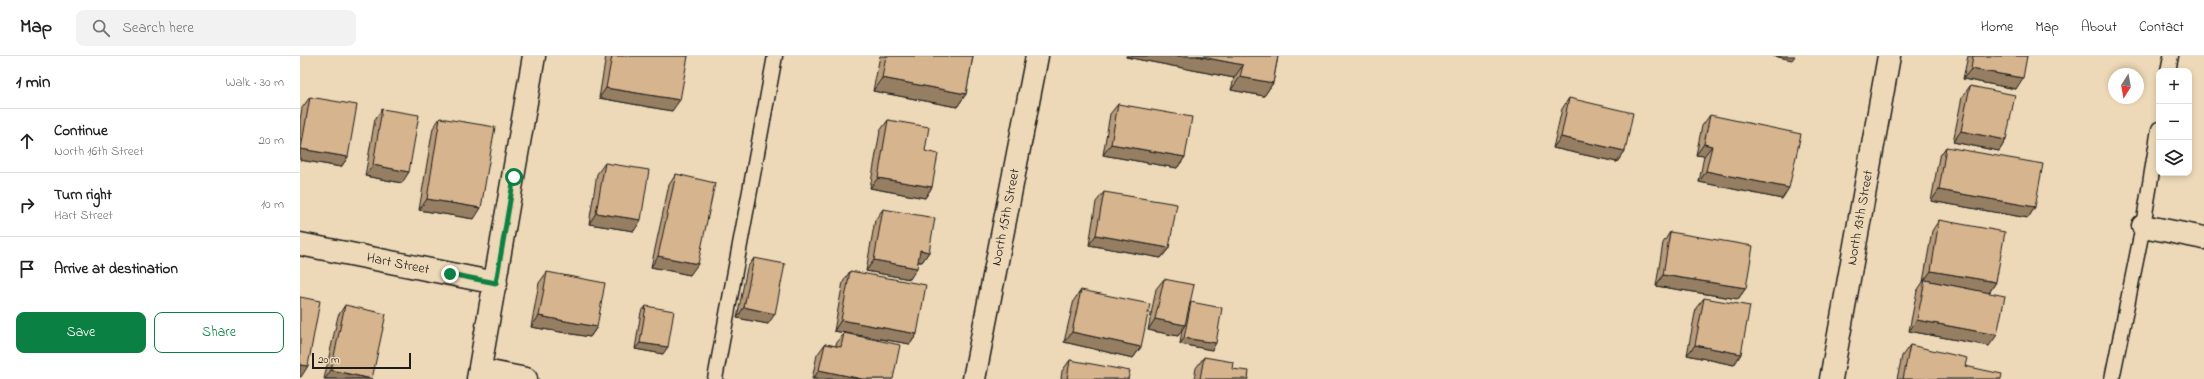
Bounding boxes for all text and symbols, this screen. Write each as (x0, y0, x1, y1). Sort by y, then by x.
search box (76, 10, 356, 46)
text: Map (20, 14, 52, 41)
icon: search (90, 17, 112, 39)
text: Search here (122, 17, 194, 39)
text: Home (1981, 17, 2013, 38)
text: Map (2035, 17, 2059, 38)
text: About (2081, 17, 2117, 38)
text: Contact (2139, 17, 2184, 38)
north arrow (2108, 68, 2144, 104)
map controls (2156, 68, 2192, 176)
button: + (2156, 68, 2192, 104)
text: 1 min (16, 70, 50, 95)
text: Walk · 30 m (225, 73, 284, 92)
button: − (2156, 104, 2192, 140)
text: Continue (54, 120, 108, 142)
icon: ahead (16, 130, 38, 152)
text: 20 m (259, 131, 284, 150)
button: layers (2156, 140, 2192, 176)
text: North 16th Street (54, 142, 144, 161)
street label: North 15th Street (986, 166, 1025, 267)
route start (505, 168, 523, 186)
street label: North 13th Street (1841, 168, 1879, 267)
text: Turn right (54, 184, 112, 206)
icon: right (16, 194, 38, 216)
text: 10 m (261, 195, 284, 214)
text: Hart Street (54, 206, 113, 225)
street label: Hart Street (365, 247, 432, 280)
icon: arrive (16, 258, 38, 280)
text: Arrive at destination (54, 258, 178, 280)
route end (441, 265, 459, 283)
button: Save (16, 312, 146, 353)
button: Share (154, 312, 284, 353)
scale bar (312, 351, 411, 370)
text: 20 m (318, 352, 340, 368)

